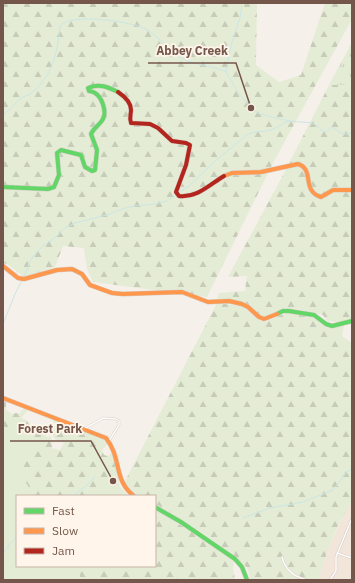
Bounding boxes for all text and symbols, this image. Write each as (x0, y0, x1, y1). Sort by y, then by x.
callout: Abbey Creek (148, 39, 236, 63)
text: Abbey Creek (156, 43, 228, 58)
callout: Forest Park (10, 417, 91, 441)
text: Forest Park (18, 421, 82, 436)
legend (16, 495, 156, 567)
text: Fast (52, 503, 75, 518)
text: Slow (52, 523, 78, 538)
text: Jam (52, 543, 75, 558)

